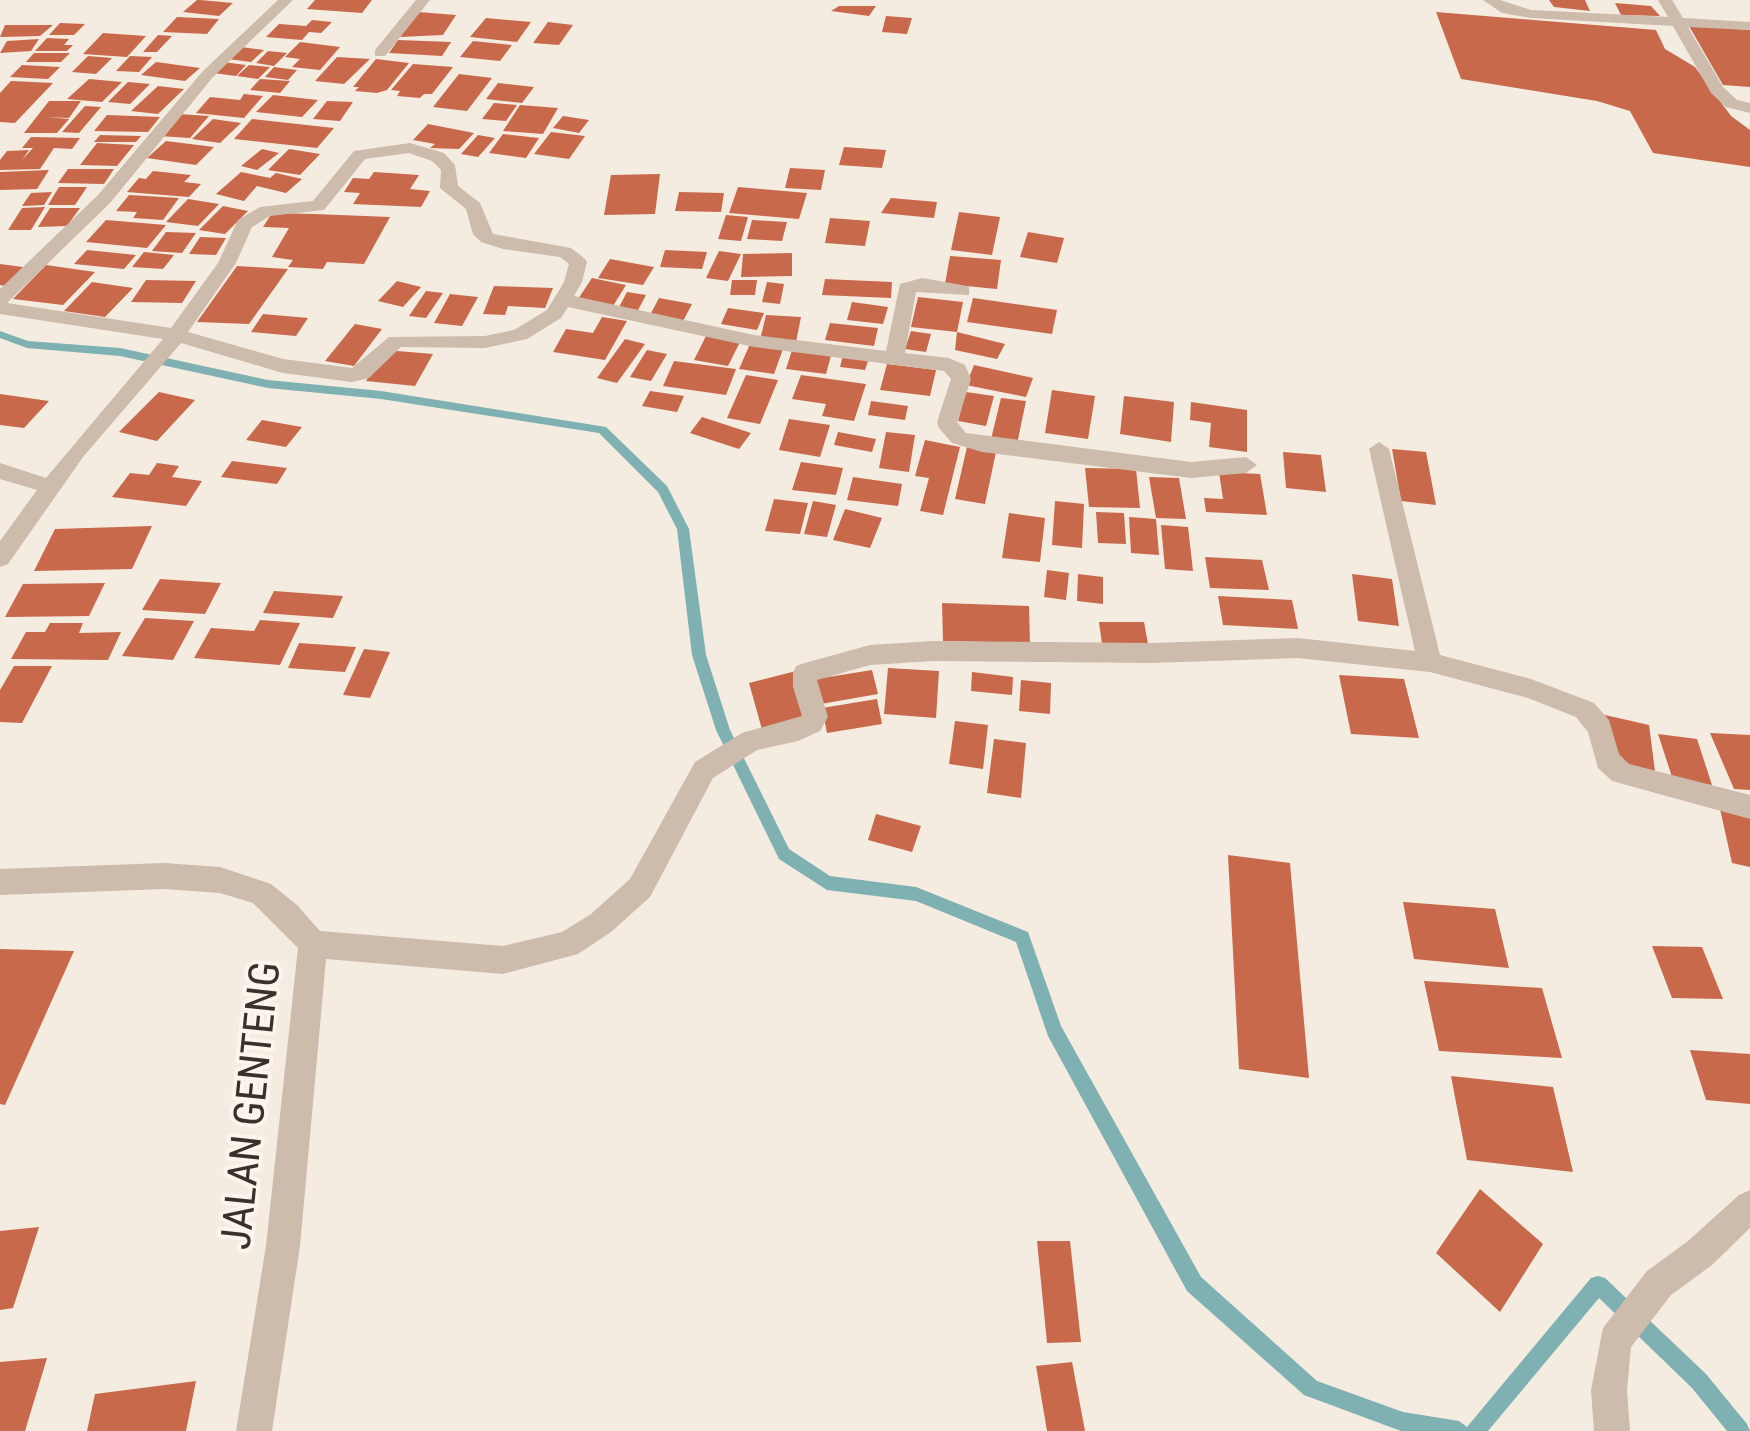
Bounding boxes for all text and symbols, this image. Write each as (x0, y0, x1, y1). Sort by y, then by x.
street label: JALAN GENTENG (214, 960, 294, 1252)

